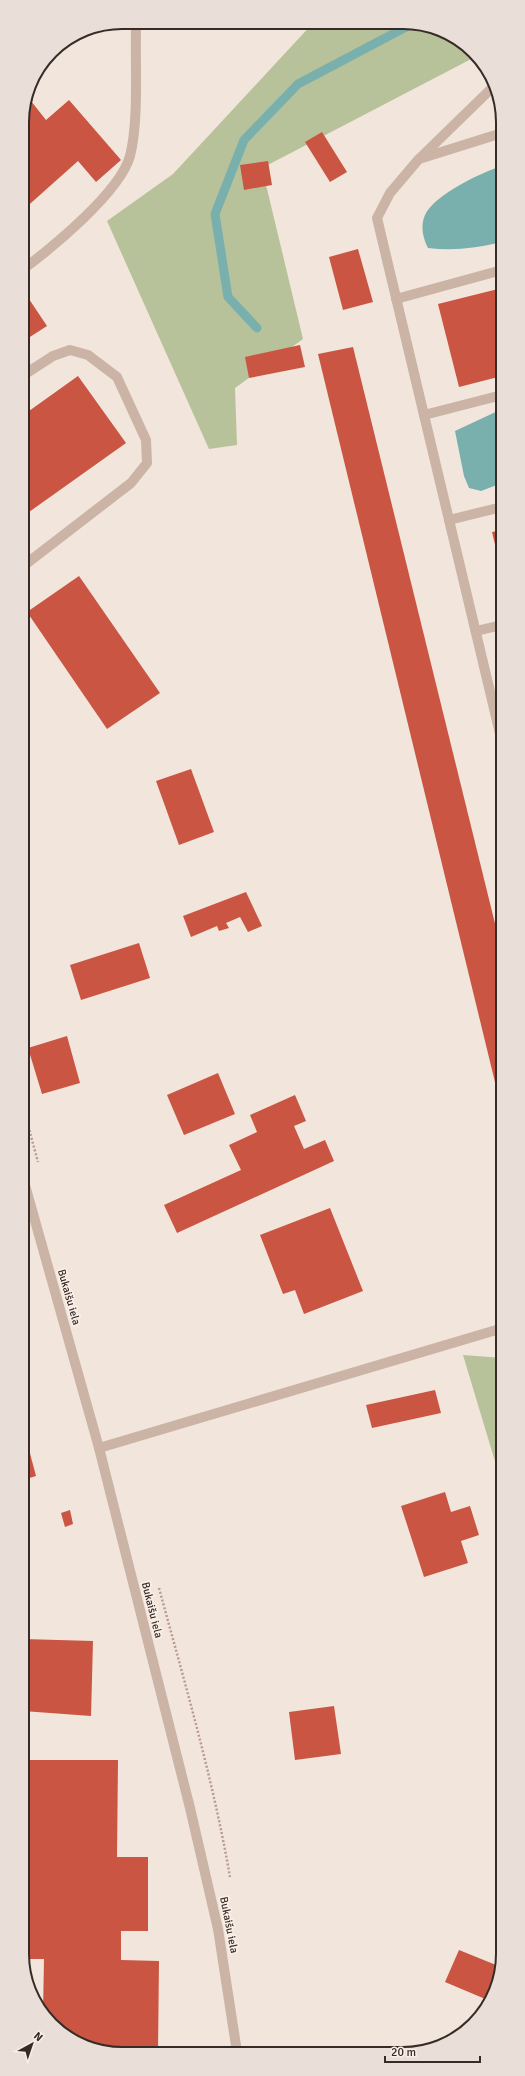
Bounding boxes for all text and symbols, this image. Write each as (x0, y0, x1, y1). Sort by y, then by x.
street label: Bukaišu iela (55, 1268, 83, 1327)
street label: Bukaišu iela (139, 1581, 165, 1640)
street label: Bukaišu iela (217, 1896, 241, 1955)
north arrow (12, 2024, 52, 2064)
text: N (31, 2029, 45, 2044)
scale bar (385, 2038, 480, 2064)
text: 20 m (391, 2045, 416, 2060)

